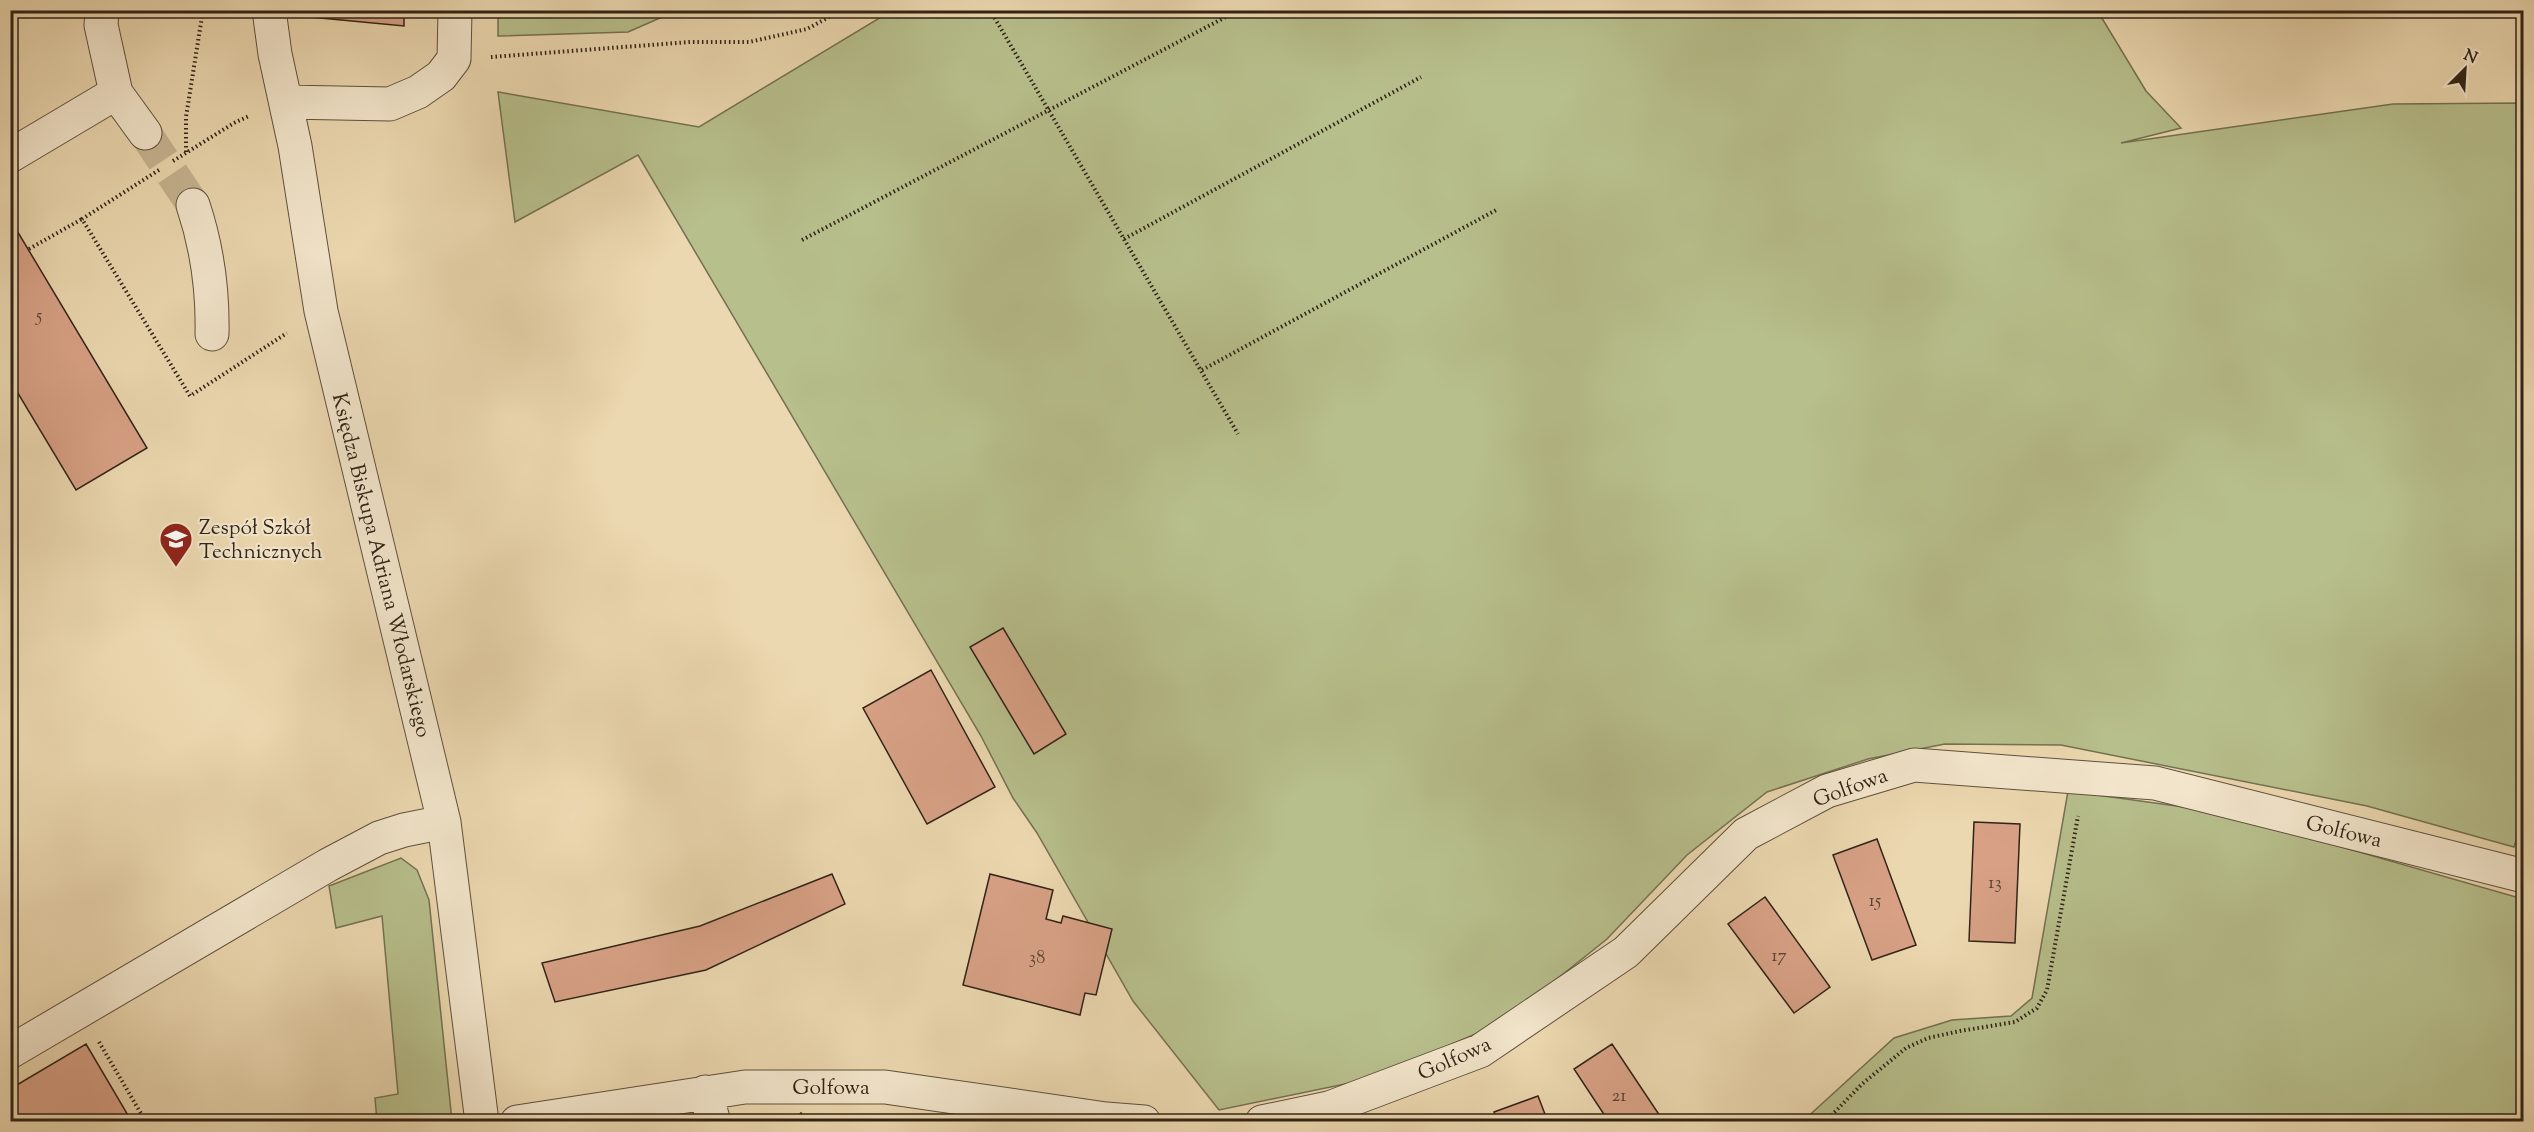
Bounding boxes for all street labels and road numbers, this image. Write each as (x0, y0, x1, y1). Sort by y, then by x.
street label: Księdza Biskupa Adriana Włodarskiego (323, 390, 437, 741)
street label: Golfowa (1809, 761, 1893, 816)
street label: Golfowa (2302, 809, 2385, 857)
street label: Golfowa (1413, 1030, 1497, 1089)
street label: Golfowa (792, 1074, 870, 1104)

